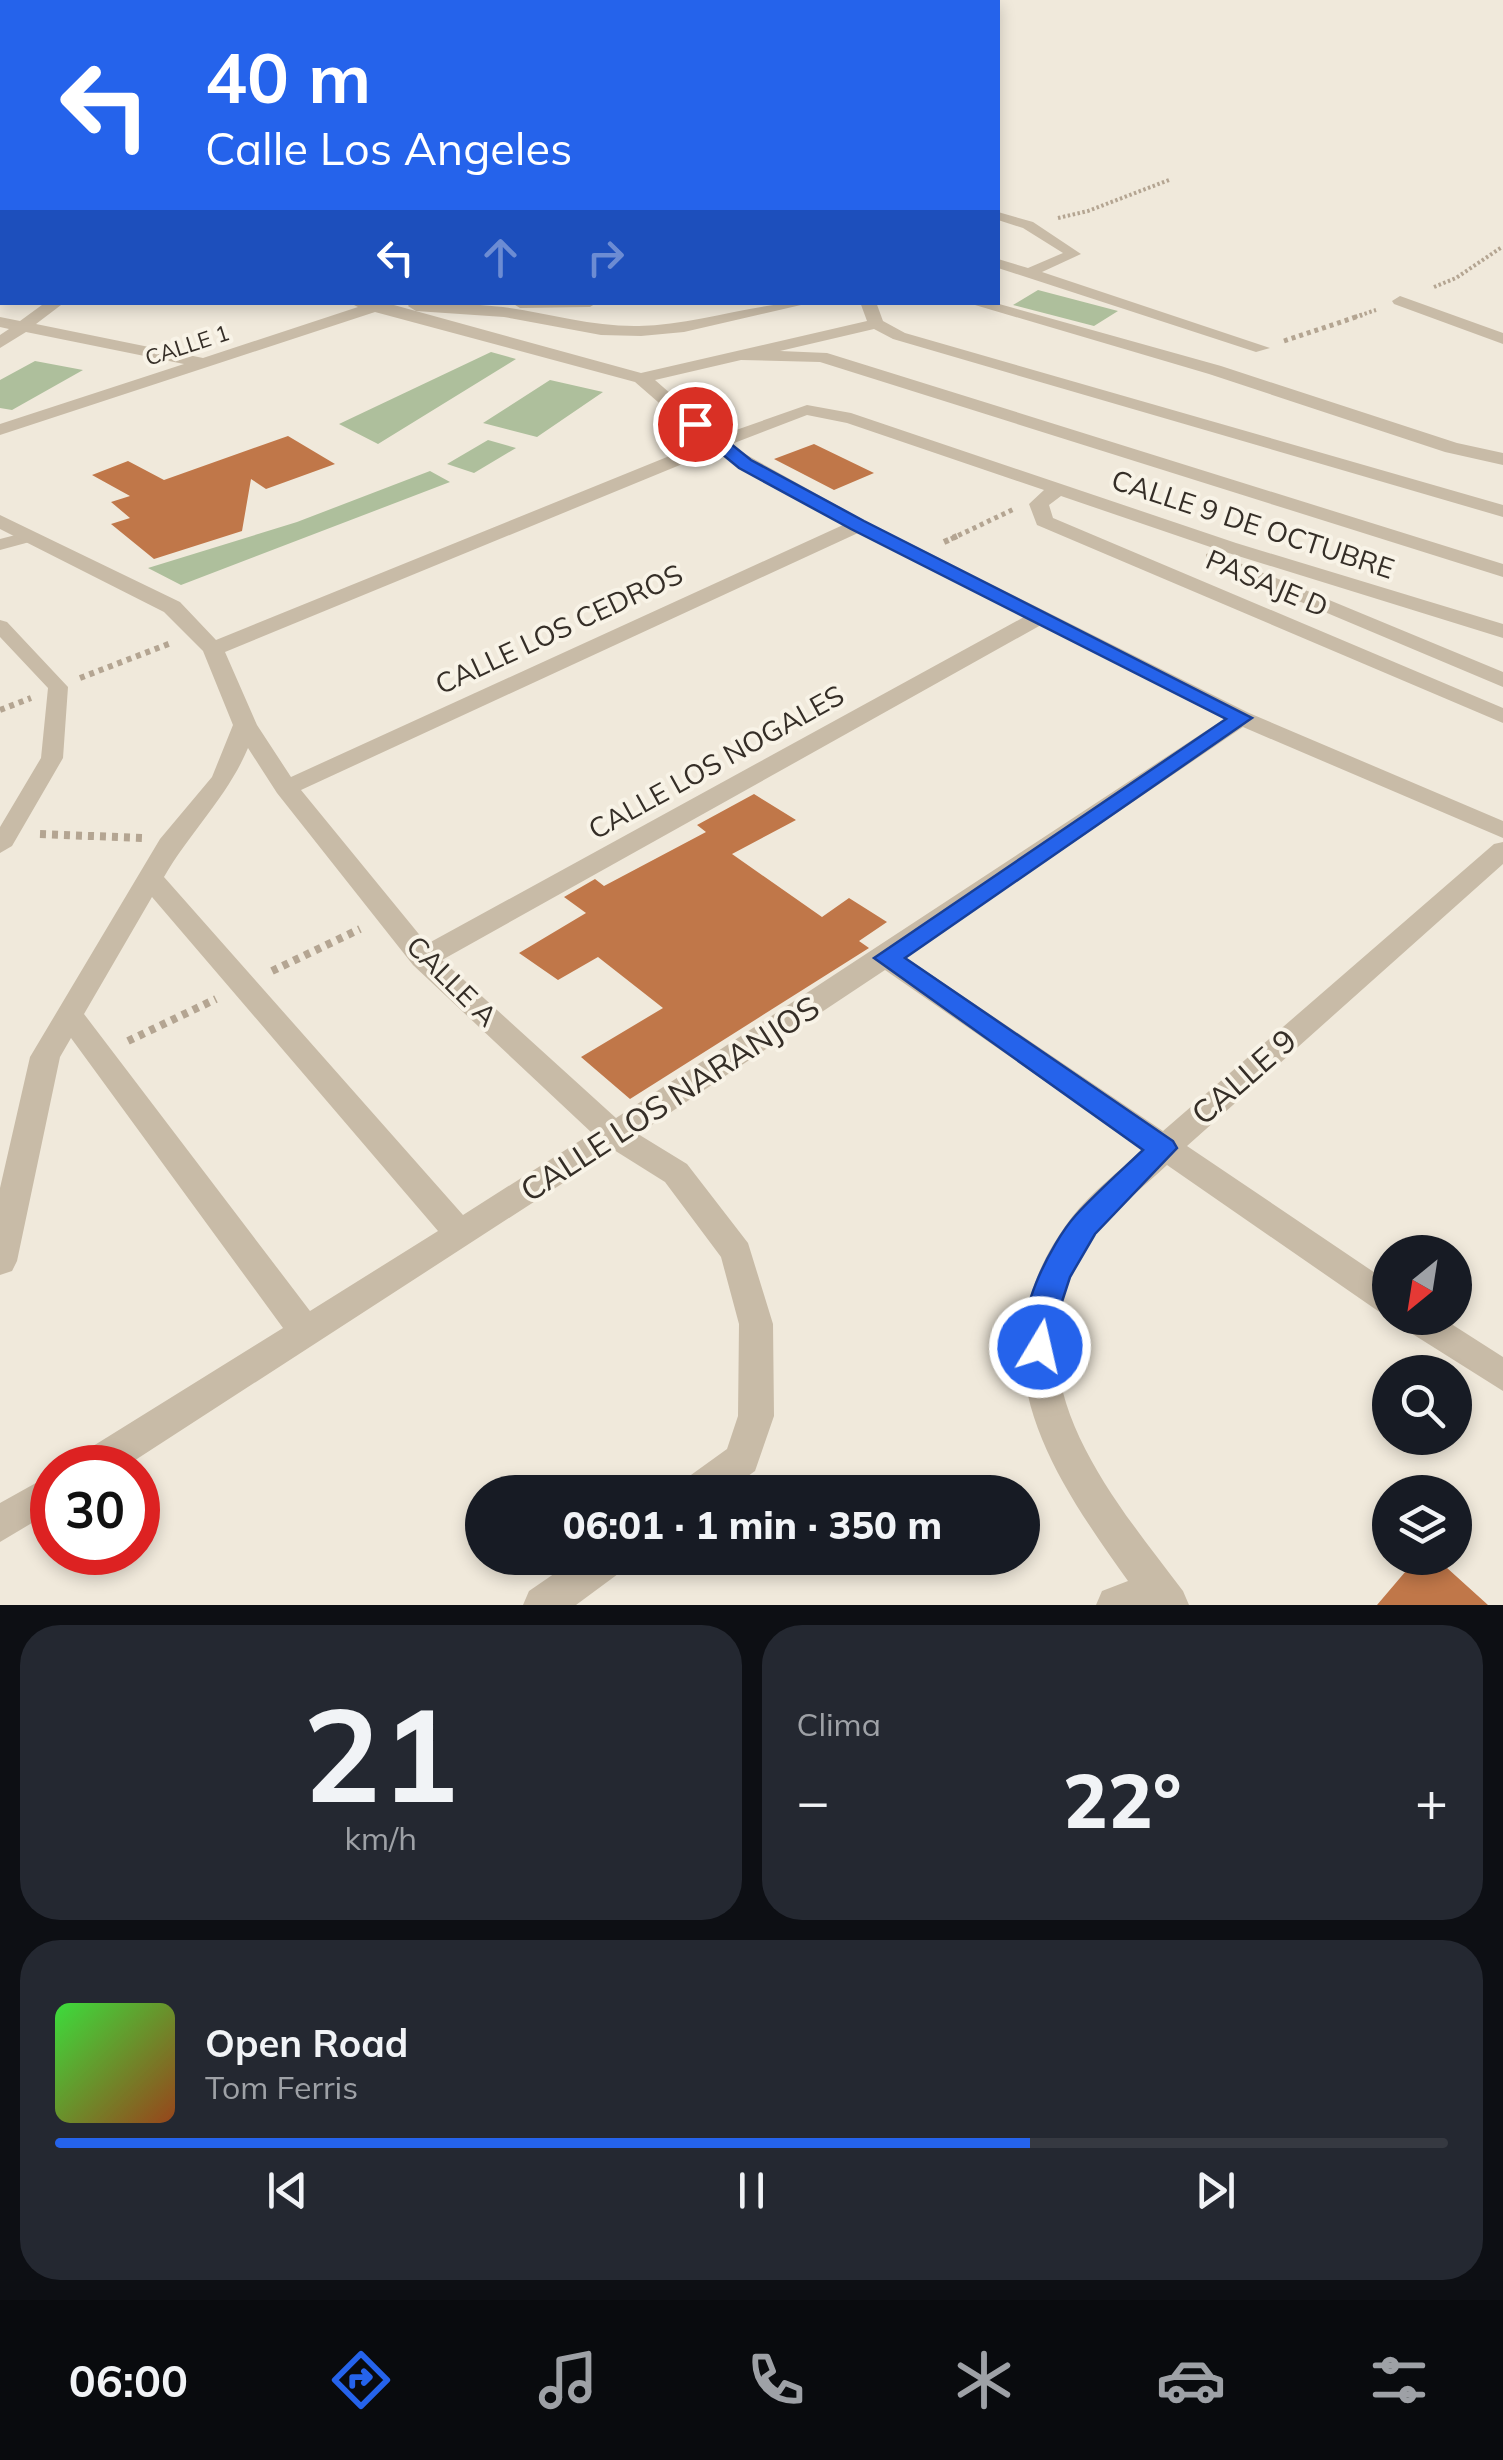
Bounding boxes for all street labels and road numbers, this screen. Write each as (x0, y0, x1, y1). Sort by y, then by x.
street label: CALLE 1 (141, 318, 233, 372)
street label: CALLE 9 DE OCTUBRE (1107, 461, 1399, 586)
street label: PASAJE D (1201, 541, 1333, 624)
street label: CALLE LOS CEDROS (430, 556, 688, 701)
street label: CALLE LOS NOGALES (582, 677, 850, 846)
street label: CALLE A (400, 928, 505, 1034)
street label: CALLE LOS NARANJOS (513, 987, 826, 1210)
street label: CALLE 9 (1183, 1020, 1304, 1133)

